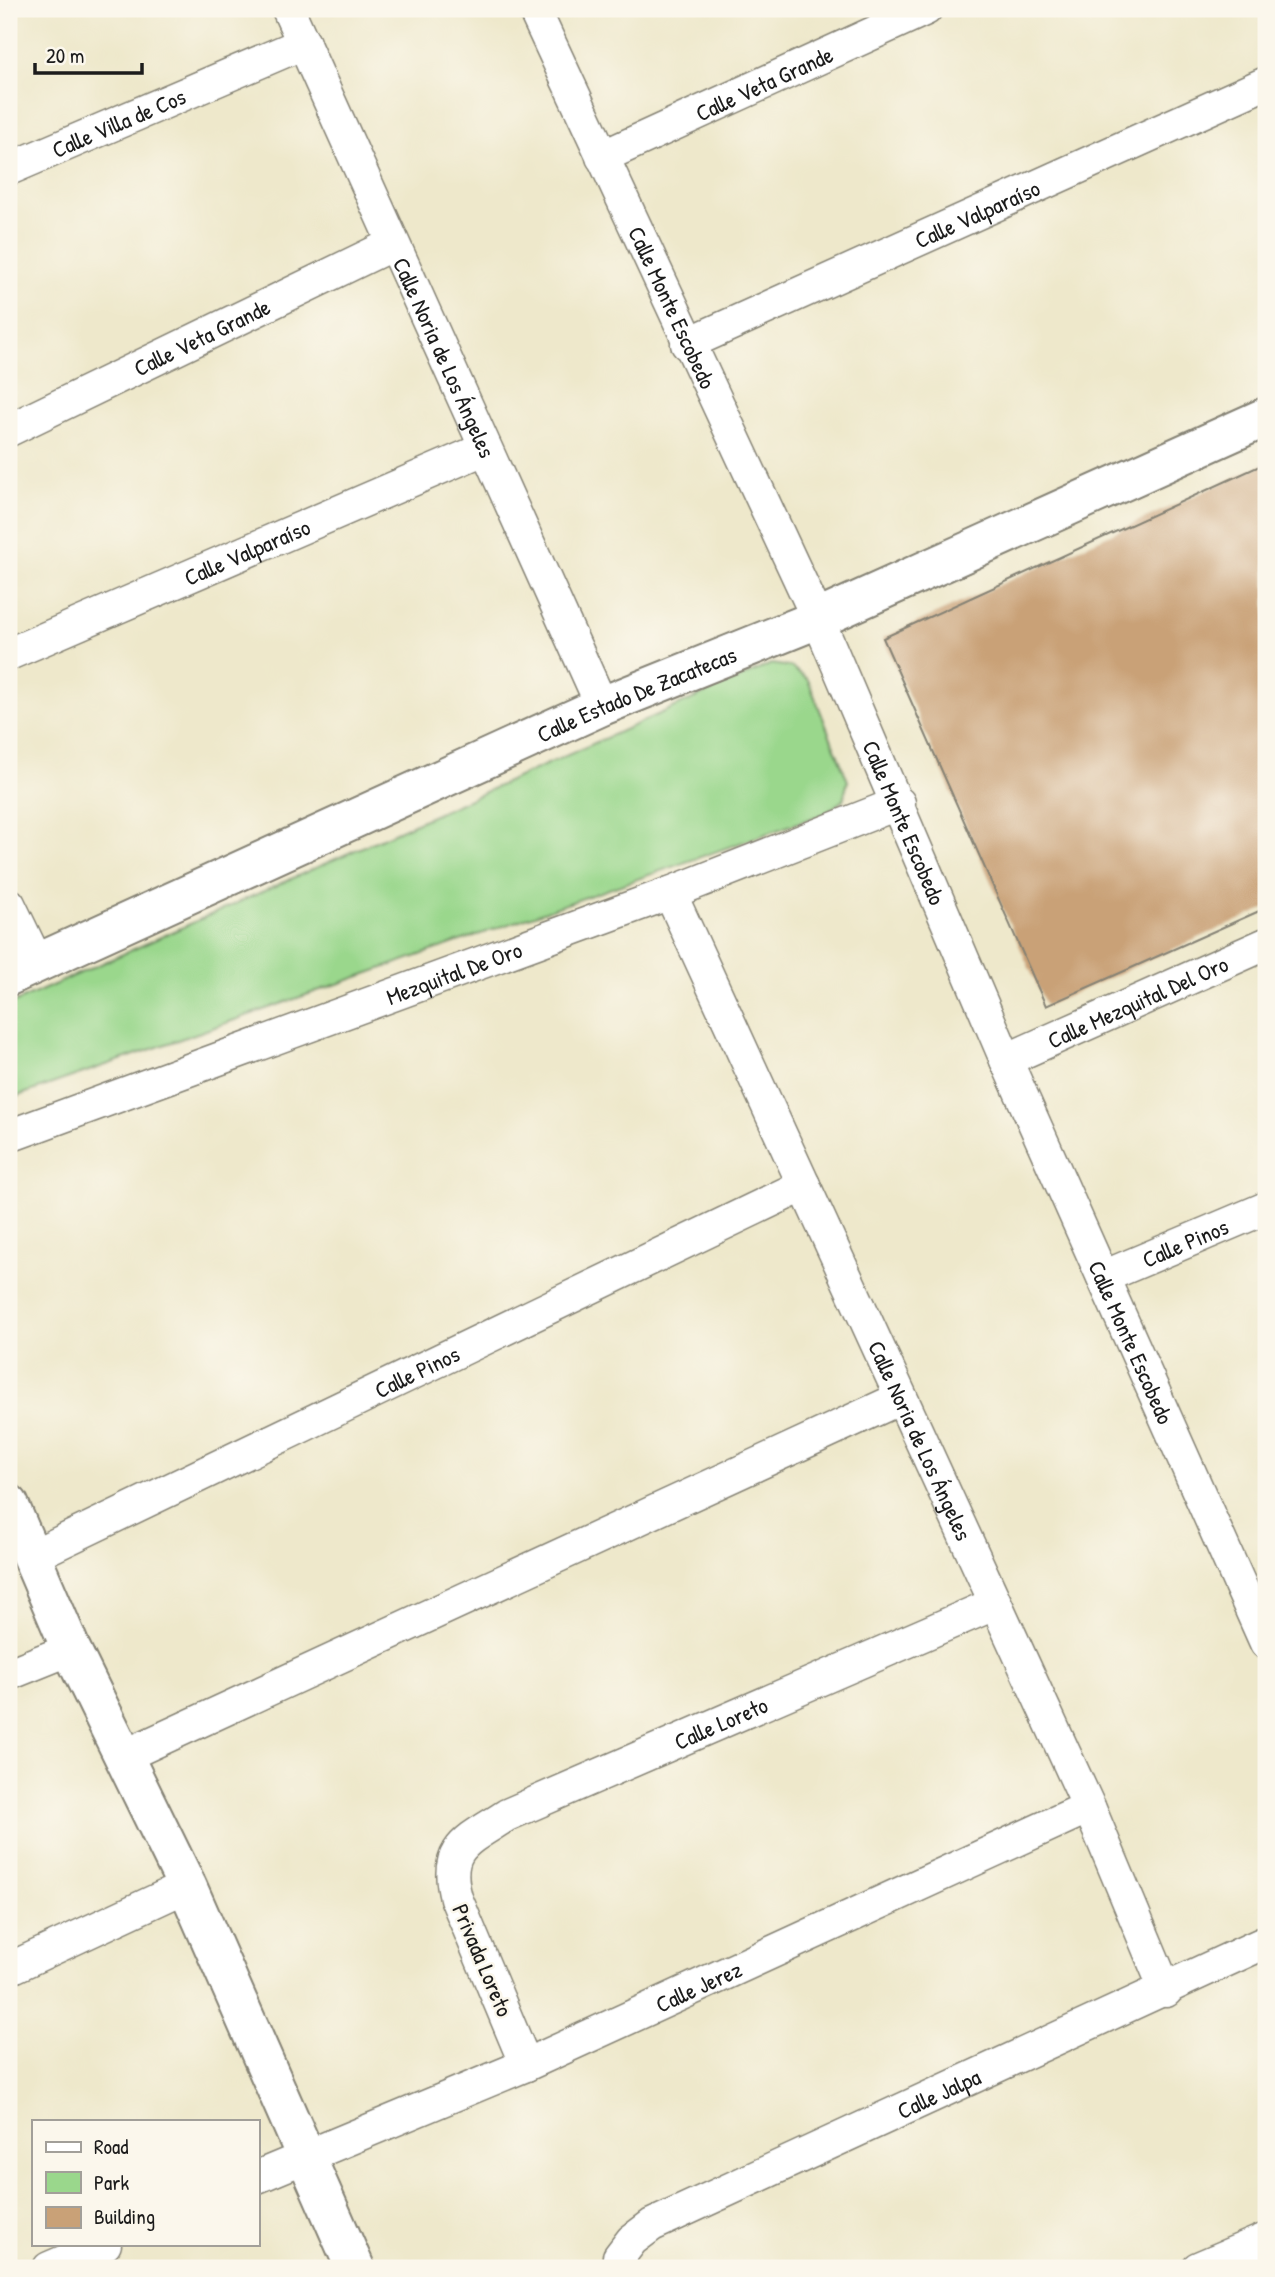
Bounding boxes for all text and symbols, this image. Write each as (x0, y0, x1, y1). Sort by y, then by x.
scale bar (35, 32, 142, 76)
street label: Calle Veta Grande (690, 38, 838, 128)
text: 20 m (46, 41, 84, 70)
street label: Calle Villa de Cos (47, 80, 190, 165)
street label: Calle Valparaíso (909, 172, 1044, 255)
street label: Calle Monte Escobedo (622, 221, 724, 394)
street label: Calle Noria de Los Ángeles (386, 252, 504, 462)
street label: Calle Veta Grande (128, 291, 275, 383)
street label: Calle Valparaíso (179, 511, 315, 592)
street label: Calle Estado De Zacatecas (532, 638, 741, 749)
street label: Calle Monte Escobedo (856, 735, 953, 909)
street label: Mezquital De Oro (382, 933, 526, 1012)
street label: Calle Mezquital Del Oro (1042, 948, 1233, 1055)
street label: Calle Pinos (1137, 1210, 1233, 1274)
street label: Calle Monte Escobedo (1082, 1255, 1182, 1429)
street label: Calle Noria de Los Ángeles (862, 1335, 980, 1545)
street label: Calle Pinos (369, 1337, 464, 1405)
street label: Calle Loreto (669, 1689, 772, 1756)
street label: Privada Loreto (445, 1899, 521, 2021)
street label: Calle Jerez (650, 1953, 747, 2019)
street label: Calle Jalpa (892, 2060, 985, 2126)
legend (32, 2120, 259, 2246)
text: Road (94, 2132, 128, 2161)
text: Park (94, 2168, 129, 2197)
text: Building (94, 2202, 155, 2231)

